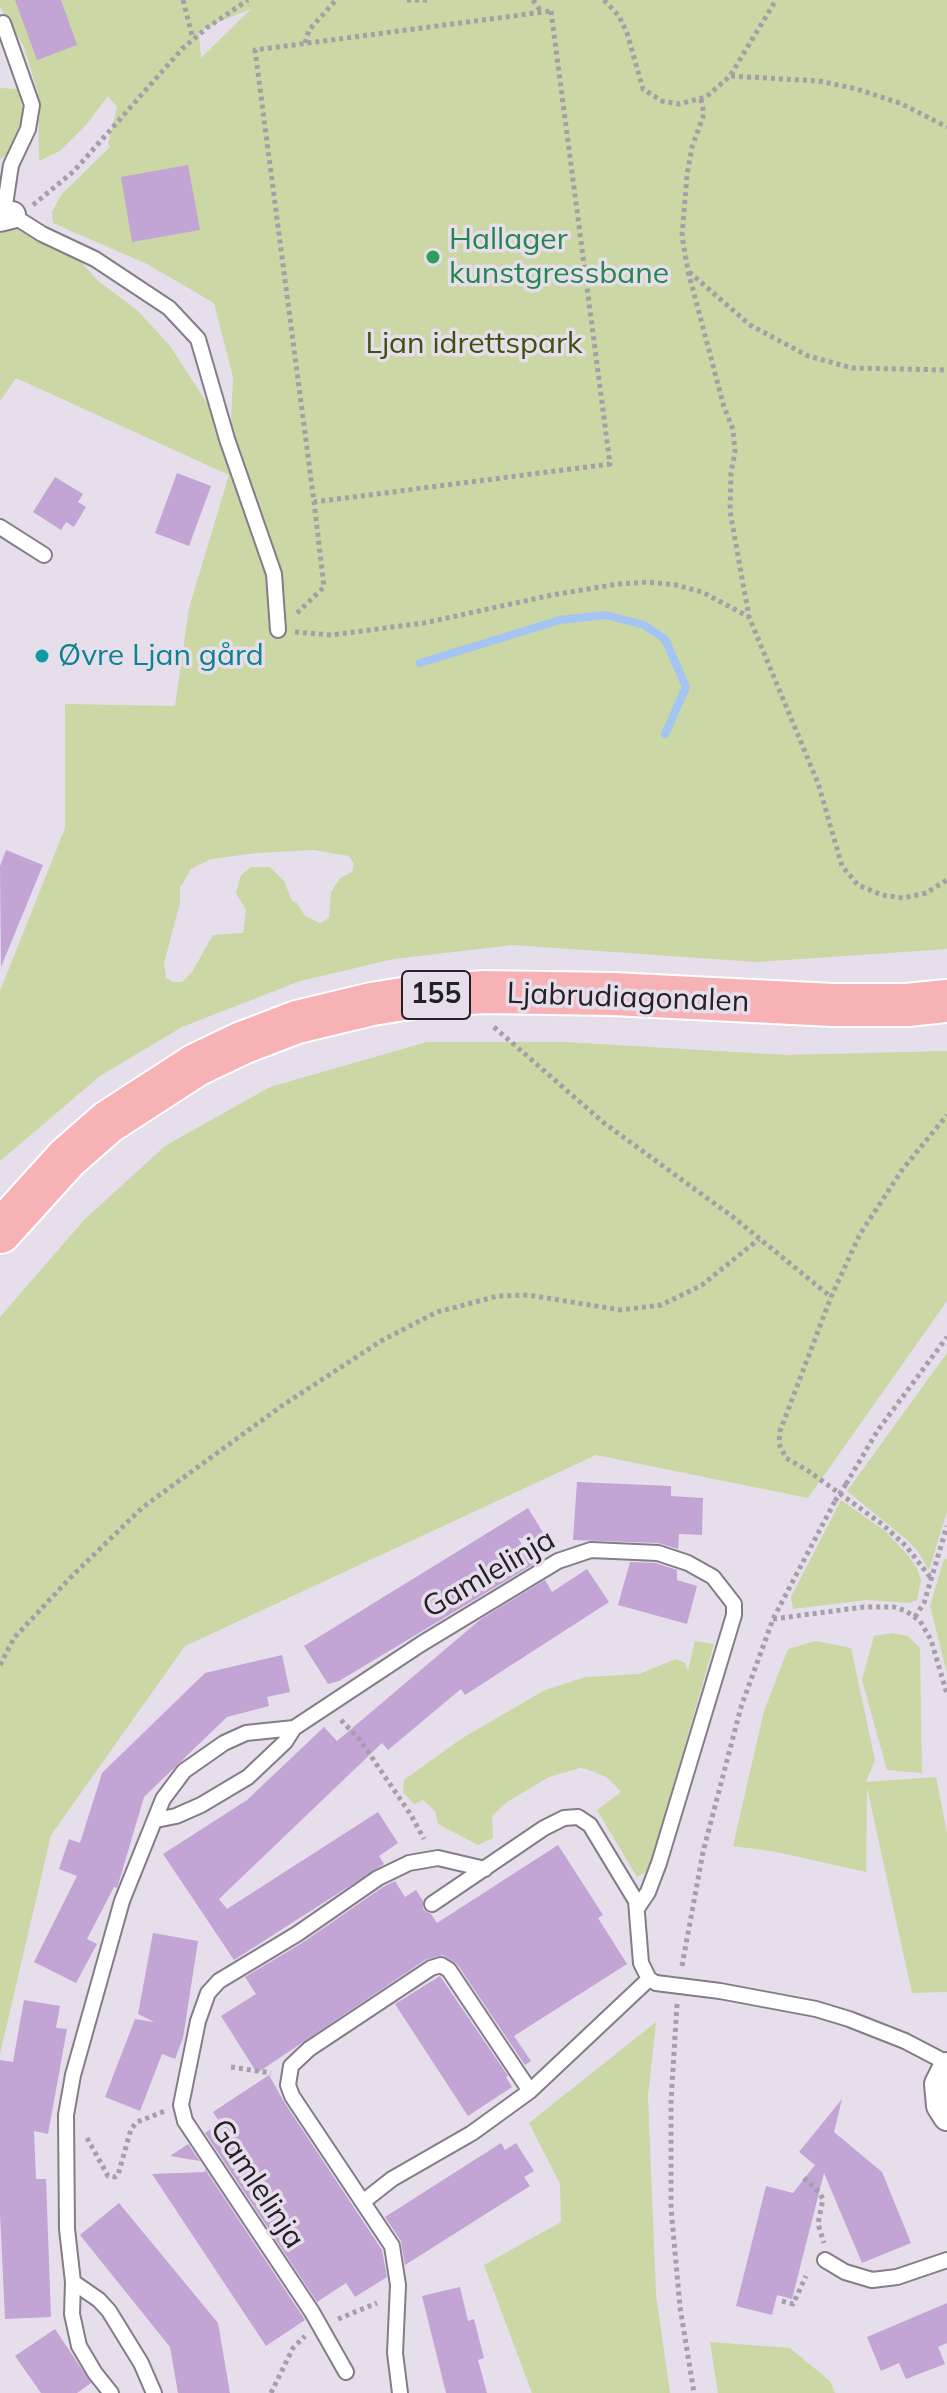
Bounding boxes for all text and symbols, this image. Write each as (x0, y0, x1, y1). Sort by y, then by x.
place label: Hallager kunstgressbane (449, 222, 669, 292)
marker: Hallager kunstgressbane (424, 248, 442, 266)
park label: Ljan idrettspark (366, 326, 582, 362)
place label: Øvre Ljan gård (58, 638, 264, 674)
marker: Øvre Ljan gård (33, 647, 51, 665)
road number: 155 (402, 971, 470, 1019)
street label: Ljabrudiagonalen (506, 976, 750, 1020)
street label: Gamlelinja (416, 1522, 562, 1626)
street label: Gamlelinja (202, 2113, 312, 2255)

